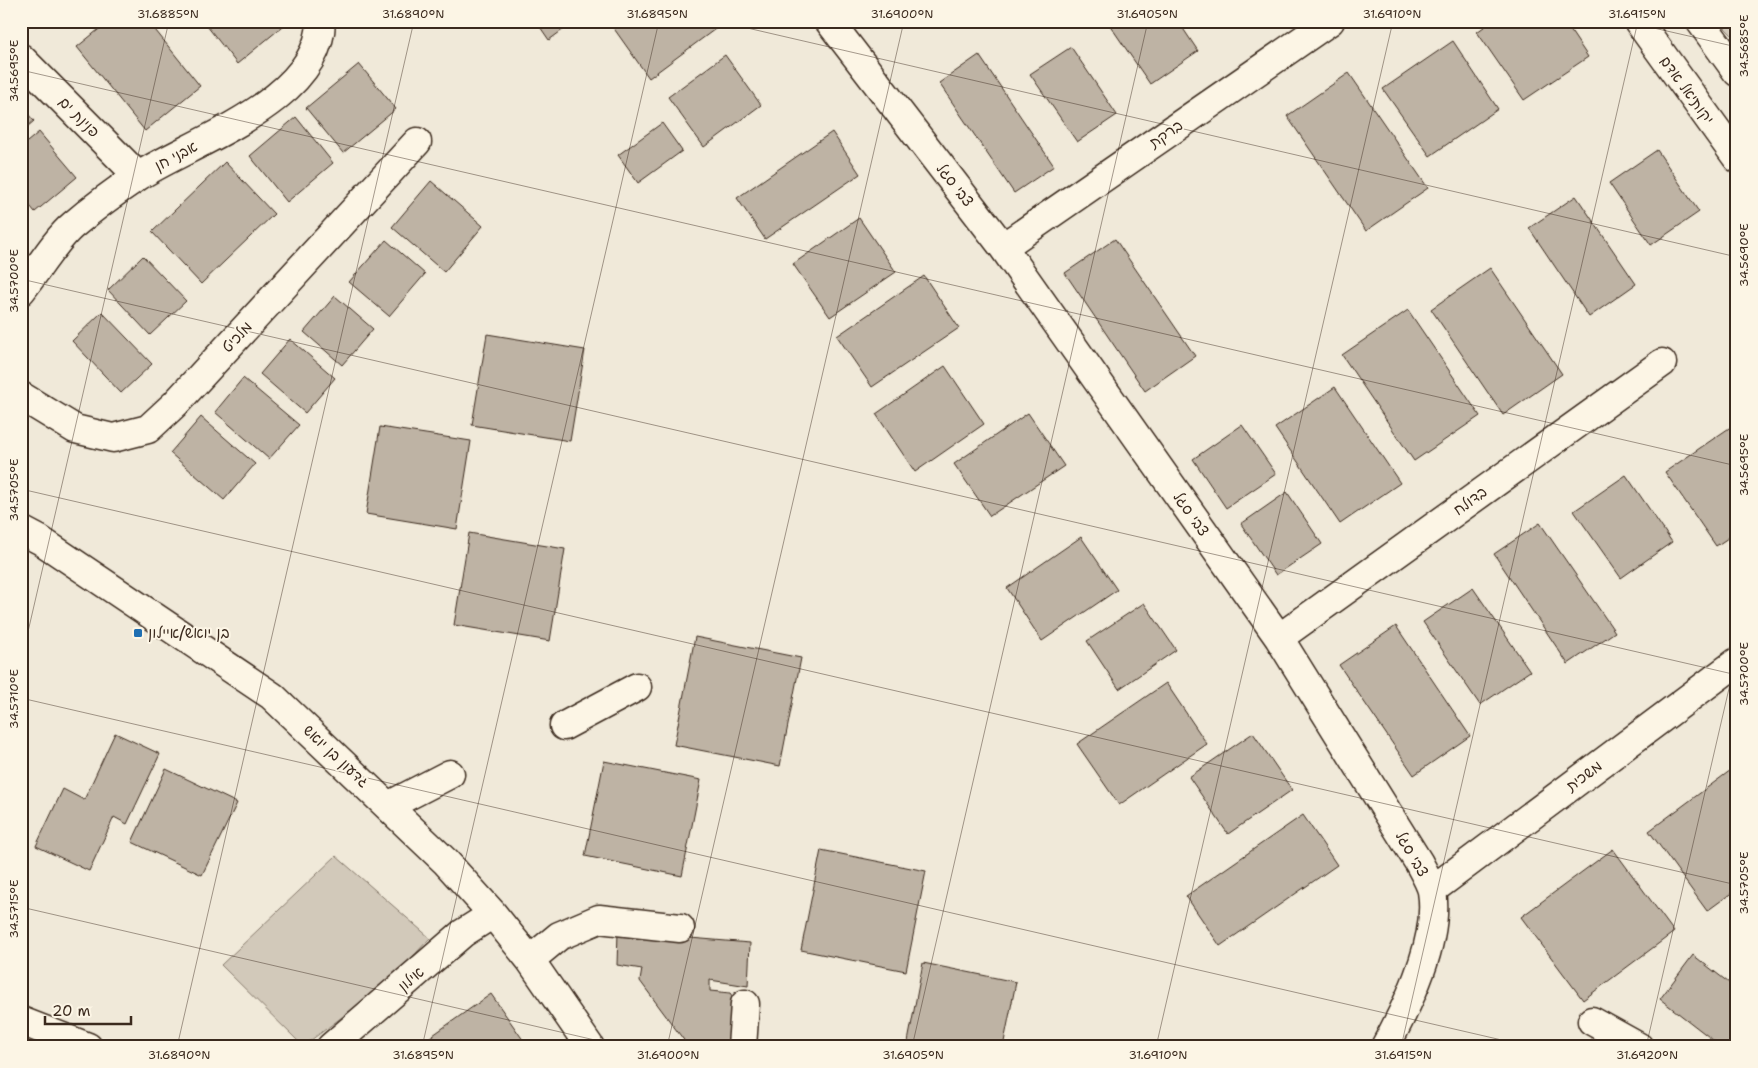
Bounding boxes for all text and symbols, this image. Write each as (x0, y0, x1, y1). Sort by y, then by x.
text: 31.6885°N (137, 6, 199, 22)
text: 31.6890°N (382, 6, 444, 22)
text: 31.6895°N (626, 6, 688, 22)
text: 31.6900°N (871, 6, 933, 22)
text: 31.6905°N (1116, 6, 1178, 22)
text: 31.6910°N (1363, 6, 1421, 22)
text: 31.6915°N (1608, 6, 1666, 22)
text: 34.5685°E (1736, 14, 1752, 78)
text: 34.5695°E (6, 40, 22, 102)
street label: יקותיאל אדם (1656, 52, 1718, 128)
street label: פנינת ים (54, 92, 104, 142)
street label: ברקת (1144, 115, 1187, 153)
street label: אבני חן (151, 136, 201, 176)
street label: צבי סגל (932, 159, 978, 211)
text: 34.5690°E (1736, 223, 1752, 287)
text: 34.5700°E (6, 249, 22, 313)
street label: מלכיט (217, 317, 257, 357)
text: 34.5695°E (1736, 434, 1752, 496)
text: 34.5705°E (6, 459, 22, 521)
street label: בדולח (1449, 482, 1491, 520)
street label: צבי סגל (1169, 488, 1213, 540)
place label: בן יואש/איילון (148, 623, 230, 643)
marker: בן יואש/איילון (132, 627, 144, 639)
text: 34.5700°E (1736, 642, 1752, 706)
text: 34.5710°E (6, 669, 22, 729)
street label: גדעון בן יואש (299, 720, 373, 792)
street label: משכית (1561, 756, 1606, 797)
street label: צבי סגל (1391, 828, 1433, 880)
text: 34.5705°E (1736, 852, 1752, 914)
text: 34.5715°E (6, 879, 22, 939)
street label: אילון (394, 962, 429, 996)
scale bar (45, 993, 131, 1025)
text: 20 m (52, 1001, 91, 1021)
text: 31.6890°N (148, 1047, 210, 1063)
text: 31.6895°N (392, 1047, 454, 1063)
text: 31.6900°N (637, 1047, 699, 1063)
text: 31.6905°N (882, 1047, 944, 1063)
text: 31.6910°N (1129, 1047, 1187, 1063)
text: 31.6915°N (1374, 1047, 1432, 1063)
text: 31.6920°N (1616, 1047, 1678, 1063)

